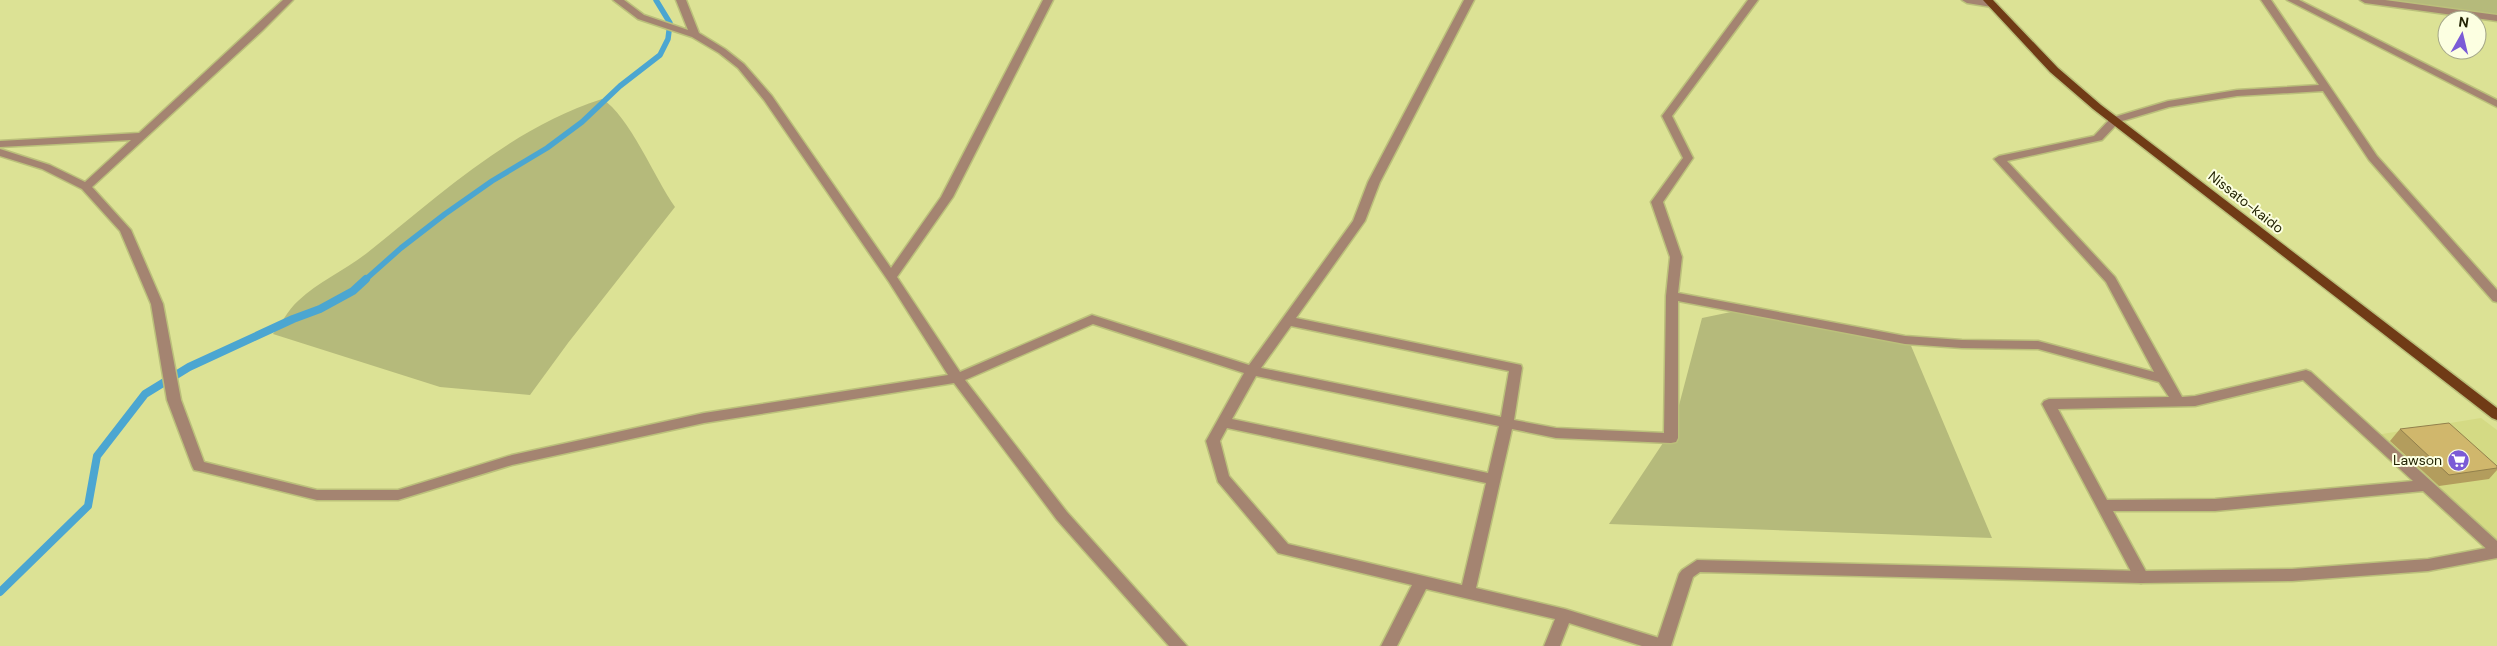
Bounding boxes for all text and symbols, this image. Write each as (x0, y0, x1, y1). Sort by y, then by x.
north arrow (2437, 10, 2487, 60)
text: N (2457, 13, 2470, 32)
street label: Nissato-kaido (2205, 167, 2287, 237)
supermarket icon: Lawson (2446, 448, 2470, 472)
place label: Lawson (2393, 451, 2442, 469)

